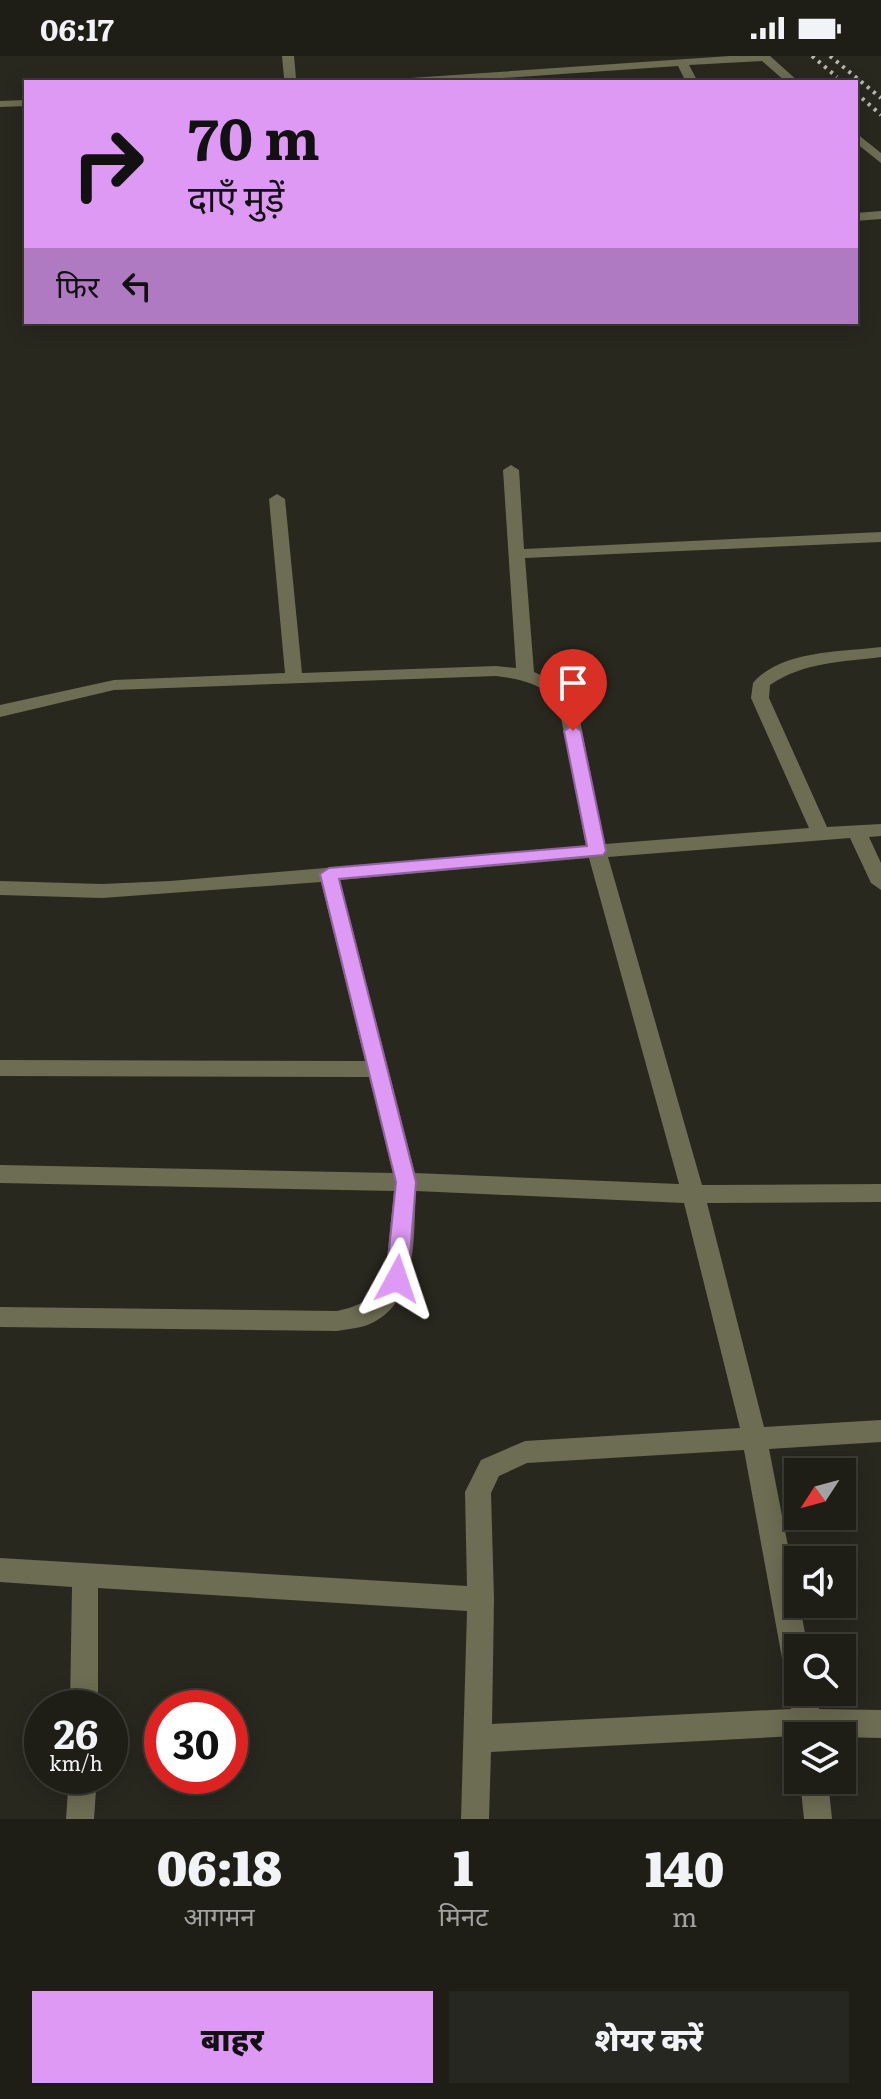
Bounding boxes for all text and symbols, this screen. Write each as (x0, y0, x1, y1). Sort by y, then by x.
text: 06:17 (40, 6, 114, 50)
text: 70 m (188, 94, 320, 177)
icon: right (56, 112, 160, 216)
text: दाएँ मुड़ें (188, 170, 284, 223)
text: फिर (56, 263, 99, 307)
icon: left (115, 264, 159, 308)
pin (539, 649, 607, 731)
icon: arrive (551, 661, 595, 705)
position arrow (355, 1237, 439, 1321)
north arrow (784, 1458, 856, 1530)
map controls (784, 1458, 856, 1794)
button: sound (784, 1546, 856, 1618)
button: search (784, 1634, 856, 1706)
speed limit sign: 30 (144, 1690, 248, 1794)
text: 26 (54, 1702, 98, 1761)
button: layers (784, 1722, 856, 1794)
text: km/h (49, 1747, 103, 1777)
text: 06:18 (157, 1830, 282, 1901)
text: 1 (453, 1830, 473, 1901)
text: 140 (645, 1831, 724, 1902)
text: आगमन (184, 1895, 255, 1934)
text: मिनट (438, 1895, 488, 1934)
text: m (672, 1896, 697, 1935)
button: बाहर (32, 1991, 433, 2083)
button: शेयर करें (449, 1991, 849, 2083)

